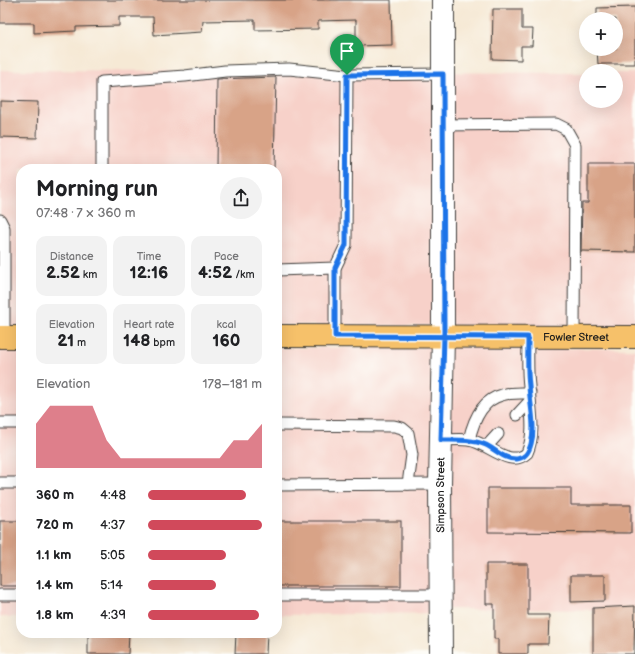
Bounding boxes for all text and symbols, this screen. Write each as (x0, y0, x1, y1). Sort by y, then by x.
map controls (579, 12, 623, 108)
button: + (579, 12, 623, 56)
pin (330, 34, 364, 75)
icon: arrive (336, 40, 358, 62)
button: − (579, 64, 623, 108)
text: Morning run (36, 176, 158, 203)
button: share (220, 177, 262, 219)
text: 07:48 · 7 × 360 m (36, 205, 135, 221)
text: Distance (50, 250, 94, 263)
text: Time (137, 250, 161, 263)
text: Pace (214, 250, 239, 263)
text: 2.52 (46, 263, 80, 283)
text: 12:16 (130, 263, 168, 283)
text: 4:52 (198, 263, 232, 283)
text: km (80, 268, 97, 281)
text: /km (232, 268, 255, 281)
text: Elevation (49, 318, 95, 331)
text: Heart rate (124, 318, 174, 331)
text: kcal (216, 318, 236, 331)
street label: Fowler Street (543, 330, 609, 343)
text: 21 (57, 331, 74, 351)
text: 148 (123, 331, 150, 351)
text: 160 (212, 331, 240, 351)
text: m (74, 336, 86, 349)
text: bpm (150, 336, 175, 349)
text: Elevation (36, 376, 90, 392)
text: 178–181 m (203, 376, 262, 392)
street label: Simpson Street (433, 456, 447, 533)
text: 360 m (36, 487, 74, 503)
text: 4:48 (100, 487, 126, 503)
text: 720 m (36, 517, 73, 533)
text: 4:37 (100, 517, 125, 533)
text: 1.1 km (36, 547, 71, 563)
text: 5:05 (100, 547, 125, 563)
text: 1.4 km (36, 577, 73, 593)
text: 5:14 (100, 577, 123, 593)
text: 1.8 km (36, 607, 74, 623)
text: 4:39 (100, 607, 126, 623)

